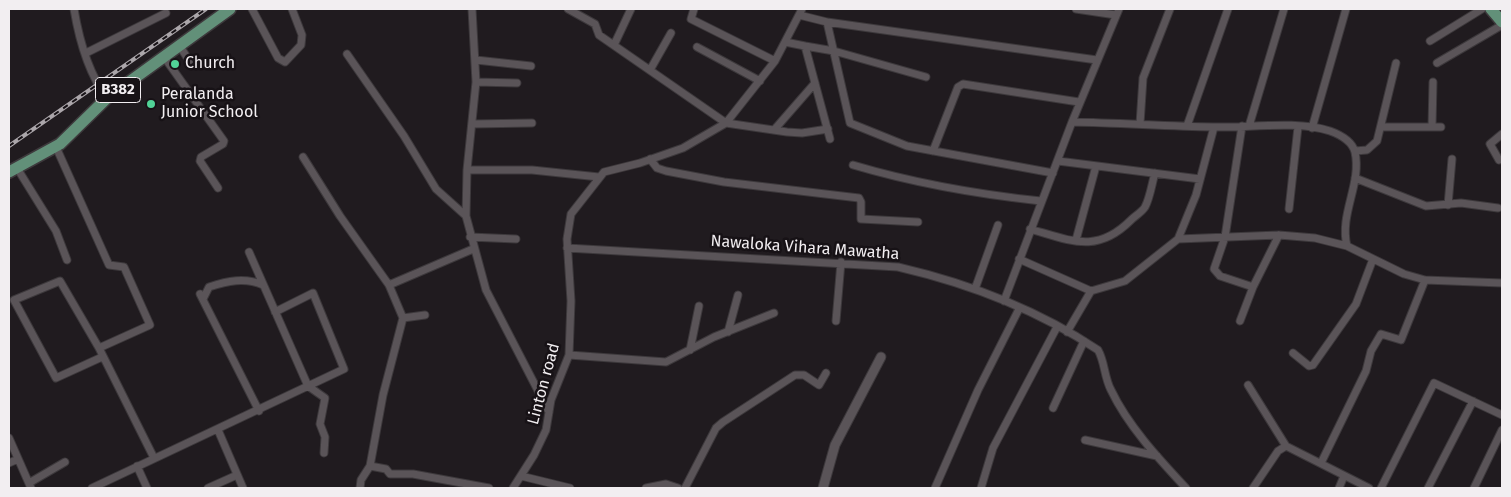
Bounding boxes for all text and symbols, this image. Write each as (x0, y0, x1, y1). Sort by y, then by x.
place label: Church (185, 54, 235, 74)
marker: Church (169, 58, 181, 70)
road number: B382 (96, 78, 140, 102)
place label: Peralanda Junior School (161, 85, 258, 123)
marker: Peralanda Junior School (145, 98, 157, 110)
street label: Nawaloka Vihara Mawatha (710, 232, 900, 264)
street label: Linton road (524, 341, 564, 427)

